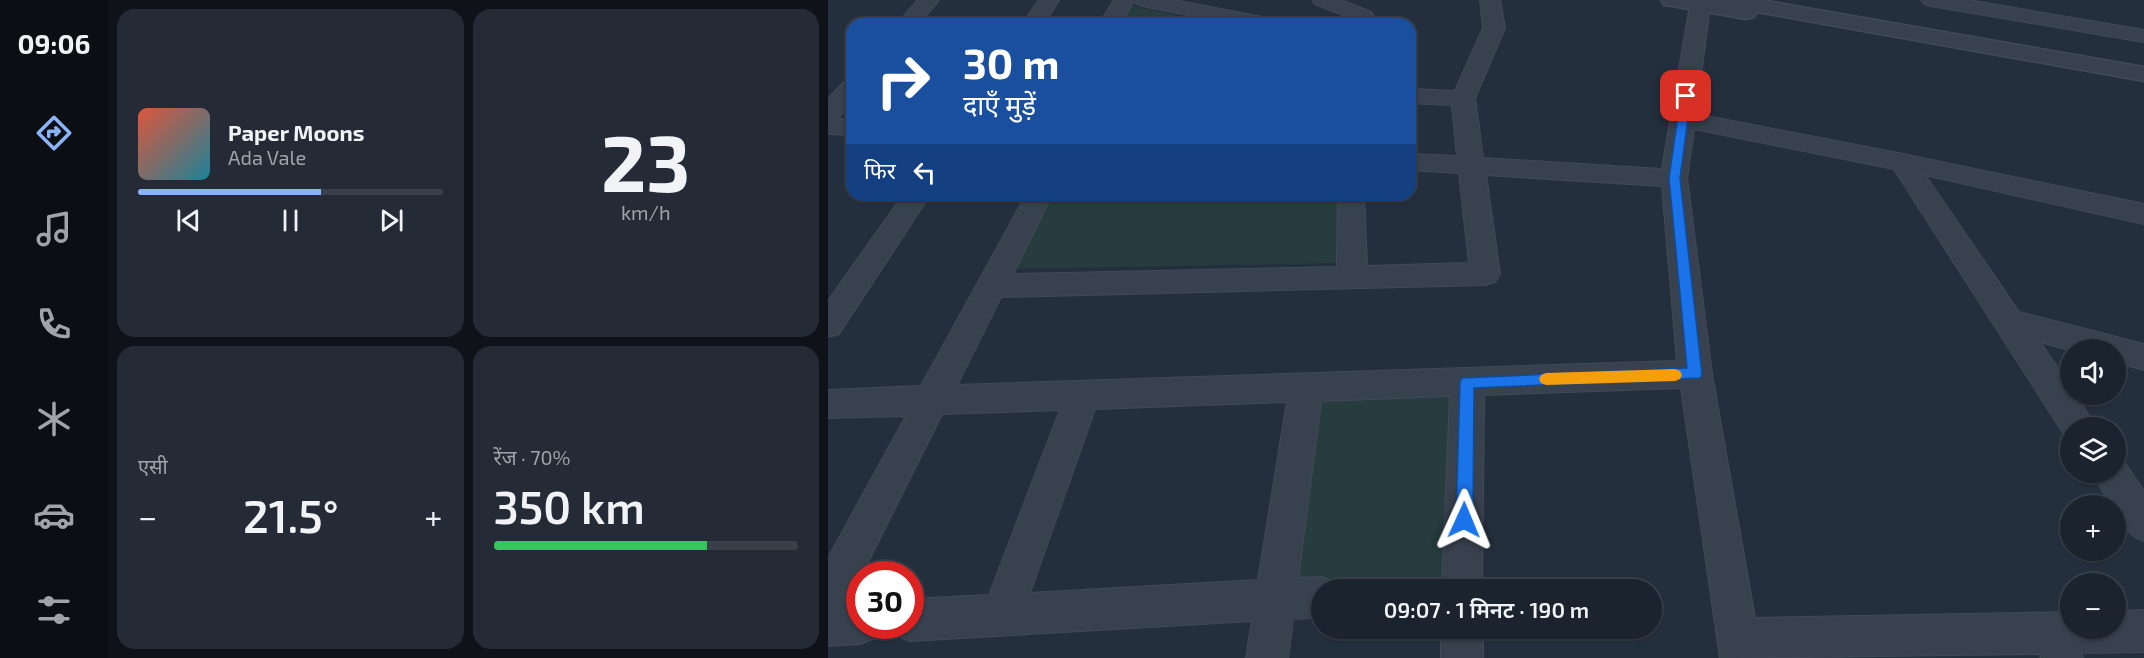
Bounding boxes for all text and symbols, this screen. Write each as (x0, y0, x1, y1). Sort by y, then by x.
text: 09:06 (18, 27, 90, 59)
text: 30 m (963, 37, 1059, 87)
icon: right (864, 42, 942, 120)
pin (1660, 70, 1711, 121)
icon: arrive (1669, 79, 1702, 112)
text: दाएँ मुड़ें (963, 88, 1036, 120)
icon: directions (33, 112, 75, 154)
text: 23 (601, 114, 691, 208)
text: Paper Moons (228, 119, 364, 145)
text: Ada Vale (228, 145, 306, 169)
icon: left (908, 156, 941, 189)
text: फिर (864, 157, 896, 183)
text: km/h (621, 200, 671, 224)
icon: previous (172, 204, 205, 237)
icon: pause (274, 204, 307, 237)
icon: next (375, 204, 408, 237)
icon: music (33, 208, 75, 250)
icon: phone (33, 303, 75, 345)
map controls (2060, 339, 2126, 639)
button: sound (2060, 339, 2126, 405)
icon: climate (33, 398, 75, 440)
button: layers (2060, 417, 2126, 483)
text: रेंज · 70% (494, 445, 570, 469)
text: एसी (138, 454, 168, 478)
text: 350 km (494, 479, 645, 533)
text: 21.5° (243, 488, 339, 542)
position arrow (1432, 488, 1496, 552)
icon: car (33, 494, 75, 536)
button: + (2060, 495, 2126, 561)
text: − (138, 496, 157, 536)
text: + (424, 496, 442, 536)
speed limit sign: 30 (846, 561, 924, 639)
button: − (2060, 573, 2126, 639)
icon: filters (33, 589, 75, 631)
text: 09:07 · 1 मिनट · 190 m (1384, 596, 1589, 622)

